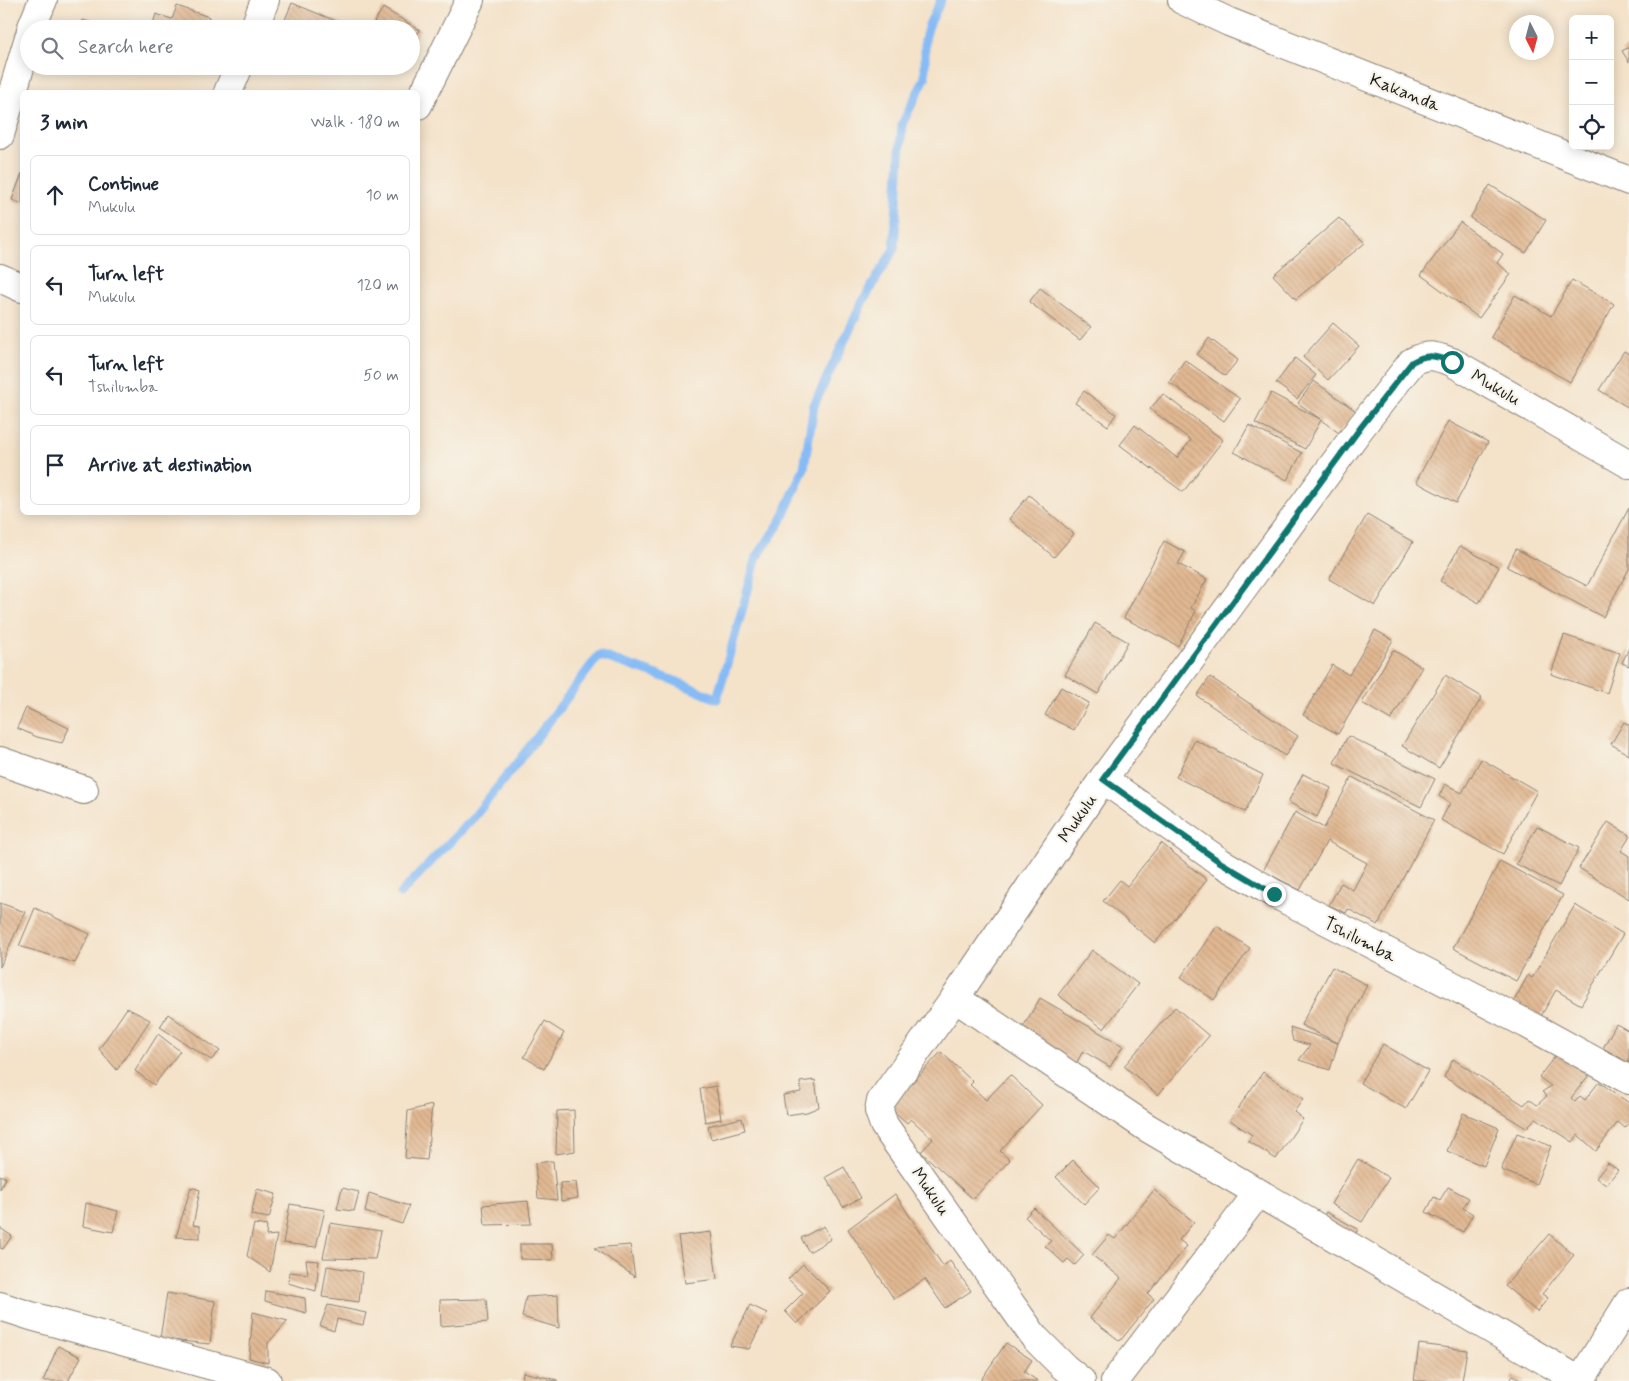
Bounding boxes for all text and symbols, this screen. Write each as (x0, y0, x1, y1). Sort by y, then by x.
north arrow (1509, 15, 1554, 60)
map controls (1569, 15, 1614, 150)
button: + (1569, 15, 1614, 60)
search box (20, 20, 420, 75)
icon: search (38, 34, 66, 62)
text: Search here (78, 35, 174, 60)
button: − (1569, 60, 1614, 105)
street label: Kakanda (1366, 68, 1444, 118)
button: locate (1569, 105, 1614, 150)
text: 3 min (40, 109, 88, 137)
text: Walk · 180 m (311, 112, 400, 133)
text: Continue (88, 172, 159, 197)
icon: ahead (41, 181, 69, 209)
text: 10 m (366, 185, 399, 206)
text: Mukulu (88, 197, 136, 218)
text: Turn left (88, 262, 164, 287)
icon: left (41, 271, 69, 299)
text: 120 m (357, 275, 399, 296)
text: Mukulu (88, 287, 136, 308)
route start (1441, 351, 1464, 374)
text: Turn left (88, 352, 164, 377)
icon: left (41, 361, 69, 389)
street label: Mukulu (1466, 364, 1525, 412)
text: 50 m (363, 365, 399, 386)
text: Tshilumba (88, 377, 158, 398)
icon: arrive (41, 451, 69, 479)
text: Arrive at destination (88, 453, 252, 478)
street label: Mukulu (1053, 789, 1103, 848)
route end (1263, 883, 1286, 906)
street label: Tshilumba (1319, 911, 1400, 968)
street label: Mukulu (905, 1163, 956, 1221)

